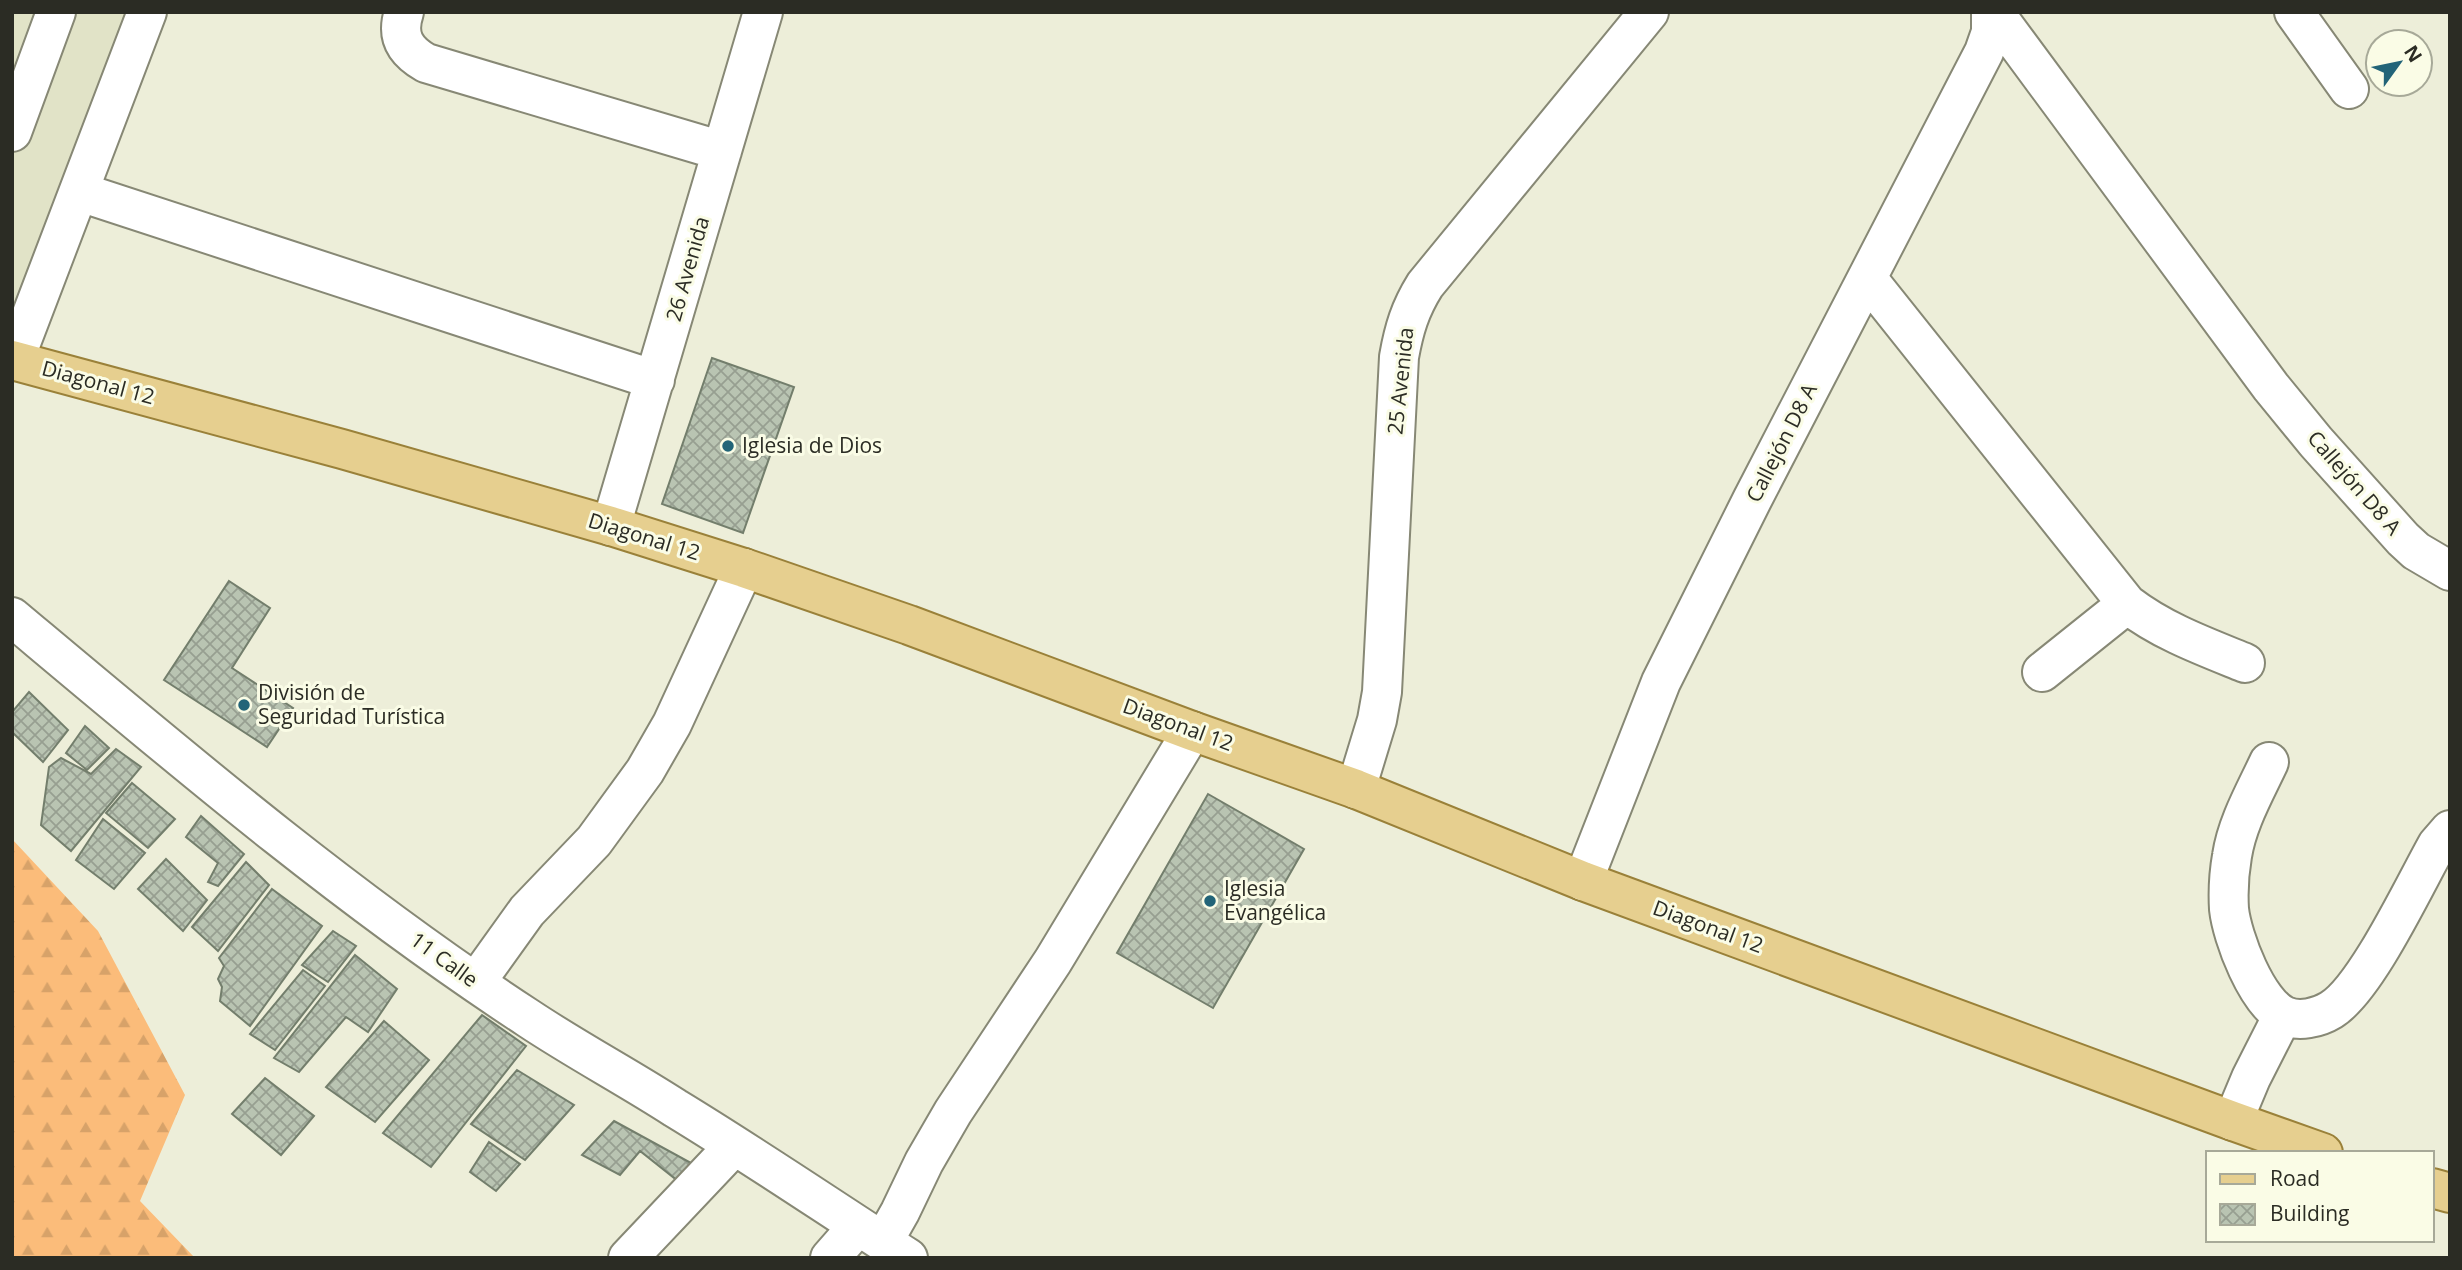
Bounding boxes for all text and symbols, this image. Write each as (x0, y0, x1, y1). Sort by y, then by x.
north arrow (2364, 28, 2434, 98)
text: N (2398, 40, 2428, 67)
street label: 26 Avenida (659, 213, 715, 324)
street label: 25 Avenida (1380, 326, 1420, 436)
street label: Diagonal 12 (39, 354, 158, 411)
street label: Callejón D8 A (1739, 378, 1823, 507)
street label: Callejón D8 A (2302, 424, 2408, 541)
place label: Iglesia de Dios (742, 431, 882, 459)
marker: Iglesia de Dios (720, 438, 736, 454)
street label: Diagonal 12 (585, 506, 704, 566)
place label: División de Seguridad Turística (258, 678, 445, 730)
street label: Diagonal 12 (1119, 691, 1237, 757)
marker: División de Seguridad Turística (236, 697, 252, 713)
place label: Iglesia Evangélica (1224, 874, 1326, 926)
marker: Iglesia Evangélica (1202, 893, 1218, 909)
street label: Diagonal 12 (1649, 893, 1767, 959)
street label: 11 Calle (405, 925, 484, 993)
legend (2206, 1151, 2434, 1242)
text: Road (2270, 1164, 2320, 1192)
text: Building (2270, 1199, 2349, 1227)

